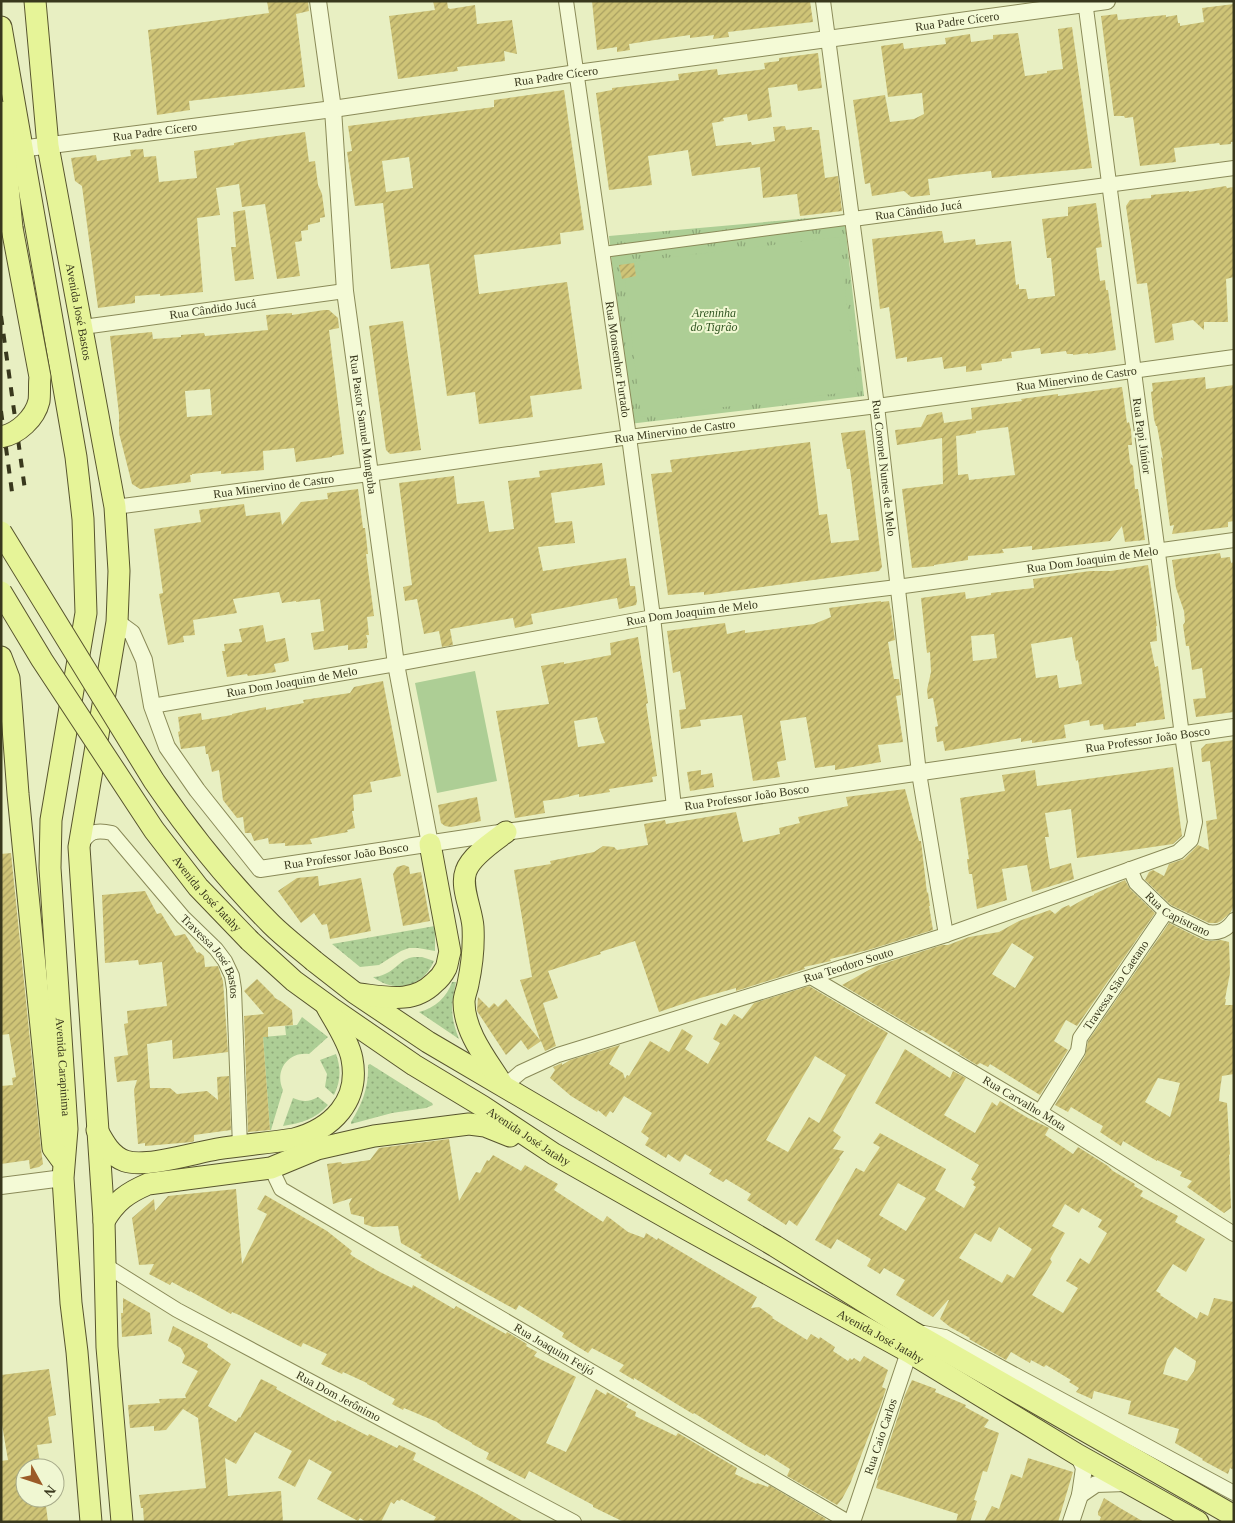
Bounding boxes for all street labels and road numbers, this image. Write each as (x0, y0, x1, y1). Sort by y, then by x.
street label: Rua Padre Cícero (914, 9, 1000, 34)
street label: Rua Padre Cícero (513, 63, 599, 89)
street label: Rua Padre Cícero (112, 119, 198, 144)
street label: Rua Cândido Jucá (874, 197, 963, 223)
street label: Avenida José Bastos (63, 262, 95, 362)
street label: Rua Cândido Jucá (169, 296, 258, 322)
street label: Rua Monsenhor Furtado (602, 300, 633, 418)
street label: Rua Pastor Samuel Munguba (347, 354, 380, 495)
street label: Rua Minervino de Castro (1015, 363, 1138, 394)
street label: Rua Papi Júnior (1130, 397, 1154, 475)
street label: Rua Coronel Nunes de Melo (869, 399, 899, 537)
street label: Rua Minervino de Castro (614, 417, 736, 446)
street label: Rua Minervino de Castro (212, 472, 335, 501)
street label: Rua Dom Joaquim de Melo (1026, 544, 1159, 576)
street label: Rua Dom Joaquim de Melo (625, 597, 759, 629)
street label: Rua Dom Joaquim de Melo (225, 664, 359, 700)
street label: Rua Professor João Bosco (1084, 724, 1211, 755)
street label: Rua Professor João Bosco (684, 781, 810, 813)
street label: Rua Professor João Bosco (283, 840, 409, 872)
street label: Avenida José Jatahy (170, 853, 244, 935)
street label: Rua Capistrano (1142, 889, 1212, 939)
street label: Travessa José Bastos (178, 911, 241, 999)
street label: Travessa São Caetano (1081, 938, 1152, 1033)
street label: Rua Teodoro Souto (802, 945, 895, 986)
street label: Avenida Carapinima (53, 1017, 73, 1117)
street label: Rua Carvalho Mota (980, 1073, 1069, 1134)
street label: Avenida José Jatahy (484, 1104, 573, 1169)
street label: Avenida José Jatahy (835, 1307, 926, 1366)
street label: Rua Joaquim Feijó (511, 1320, 597, 1378)
street label: Rua Dom Jerônimo (294, 1368, 383, 1425)
street label: Rua Caio Carlos (861, 1396, 900, 1477)

